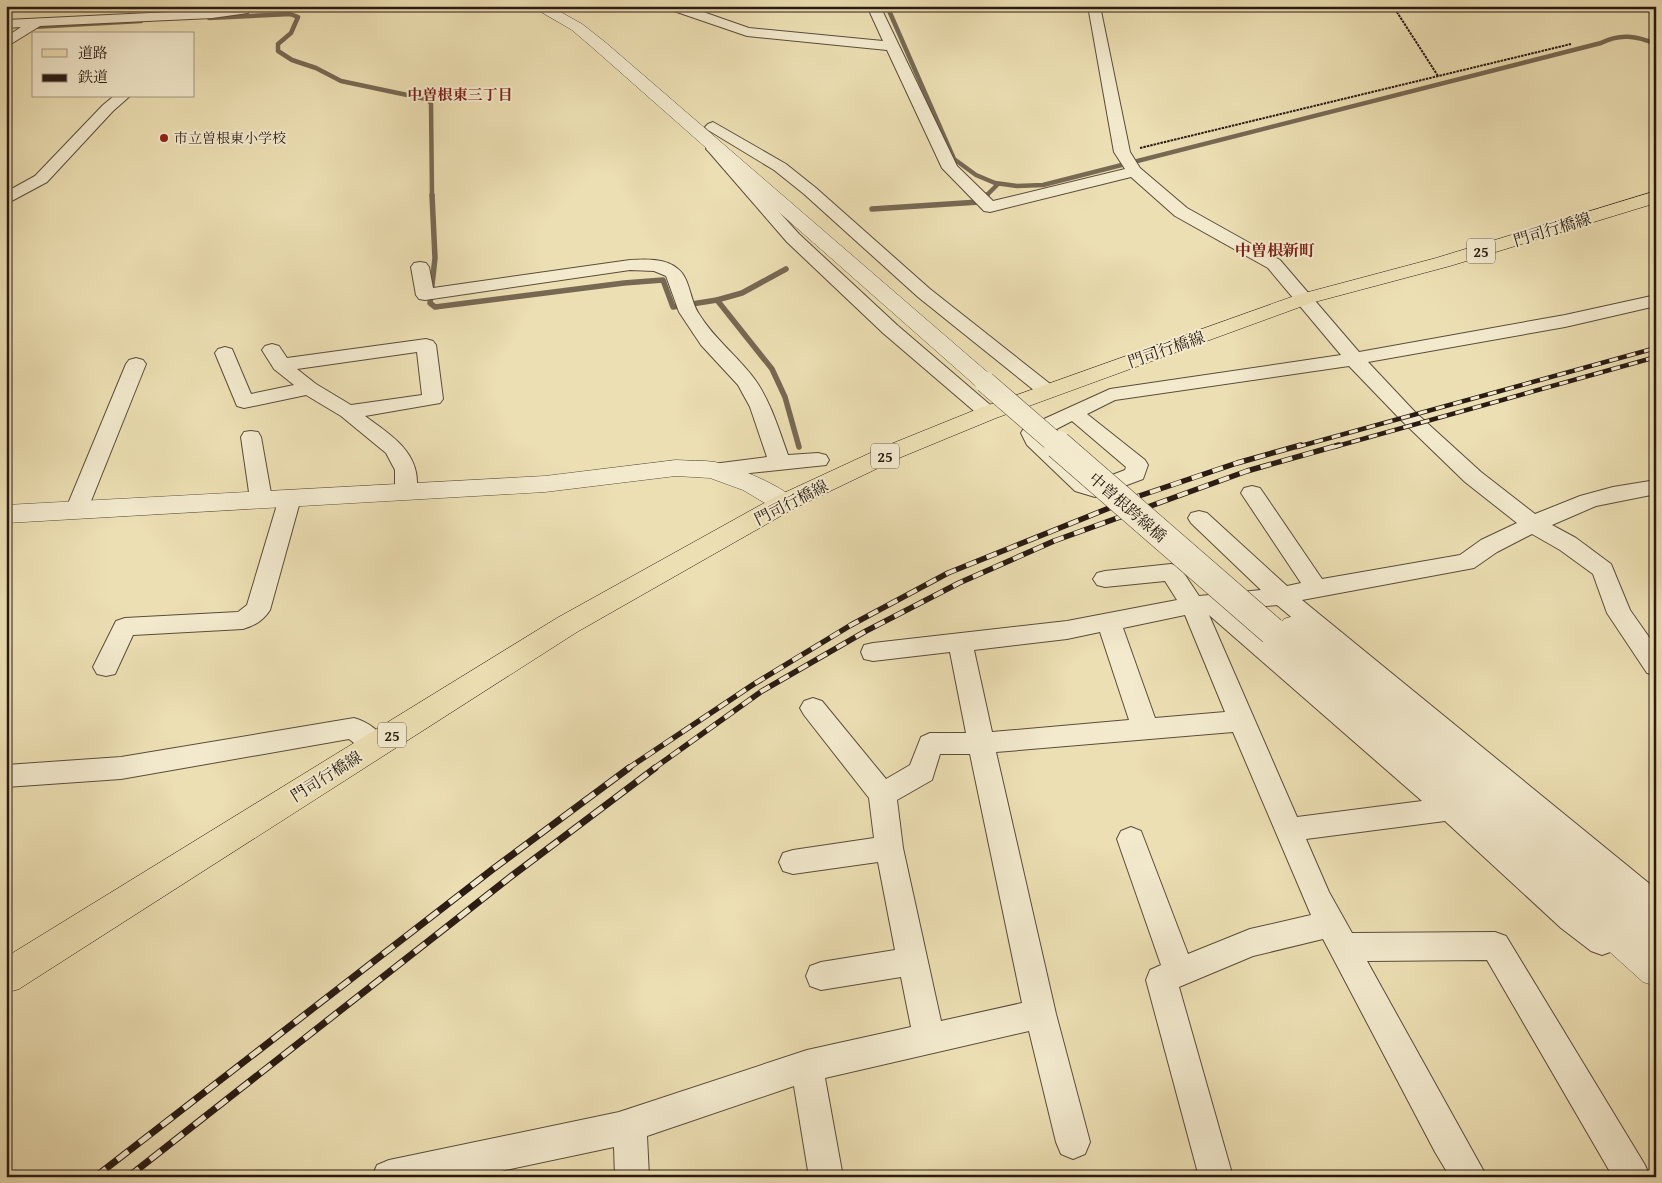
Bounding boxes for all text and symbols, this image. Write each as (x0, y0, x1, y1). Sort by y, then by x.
legend (32, 32, 195, 98)
text: 道路 (78, 42, 108, 63)
text: 鉄道 (78, 66, 108, 87)
district label: 中曽根東三丁目 (407, 84, 513, 105)
place label: 市立曽根東小学校 (174, 128, 286, 148)
marker: 市立曽根東小学校 (158, 132, 170, 144)
street label: 門司行橋線 (1510, 206, 1594, 252)
district label: 中曽根新町 (1235, 238, 1315, 262)
road number: 25 (1467, 238, 1495, 264)
street label: 門司行橋線 (1124, 325, 1208, 373)
road number: 25 (871, 444, 899, 468)
street label: 中曽根跨線橋 (1084, 466, 1172, 548)
street label: 門司行橋線 (750, 473, 832, 531)
road number: 25 (378, 722, 406, 748)
street label: 門司行橋線 (286, 745, 366, 807)

